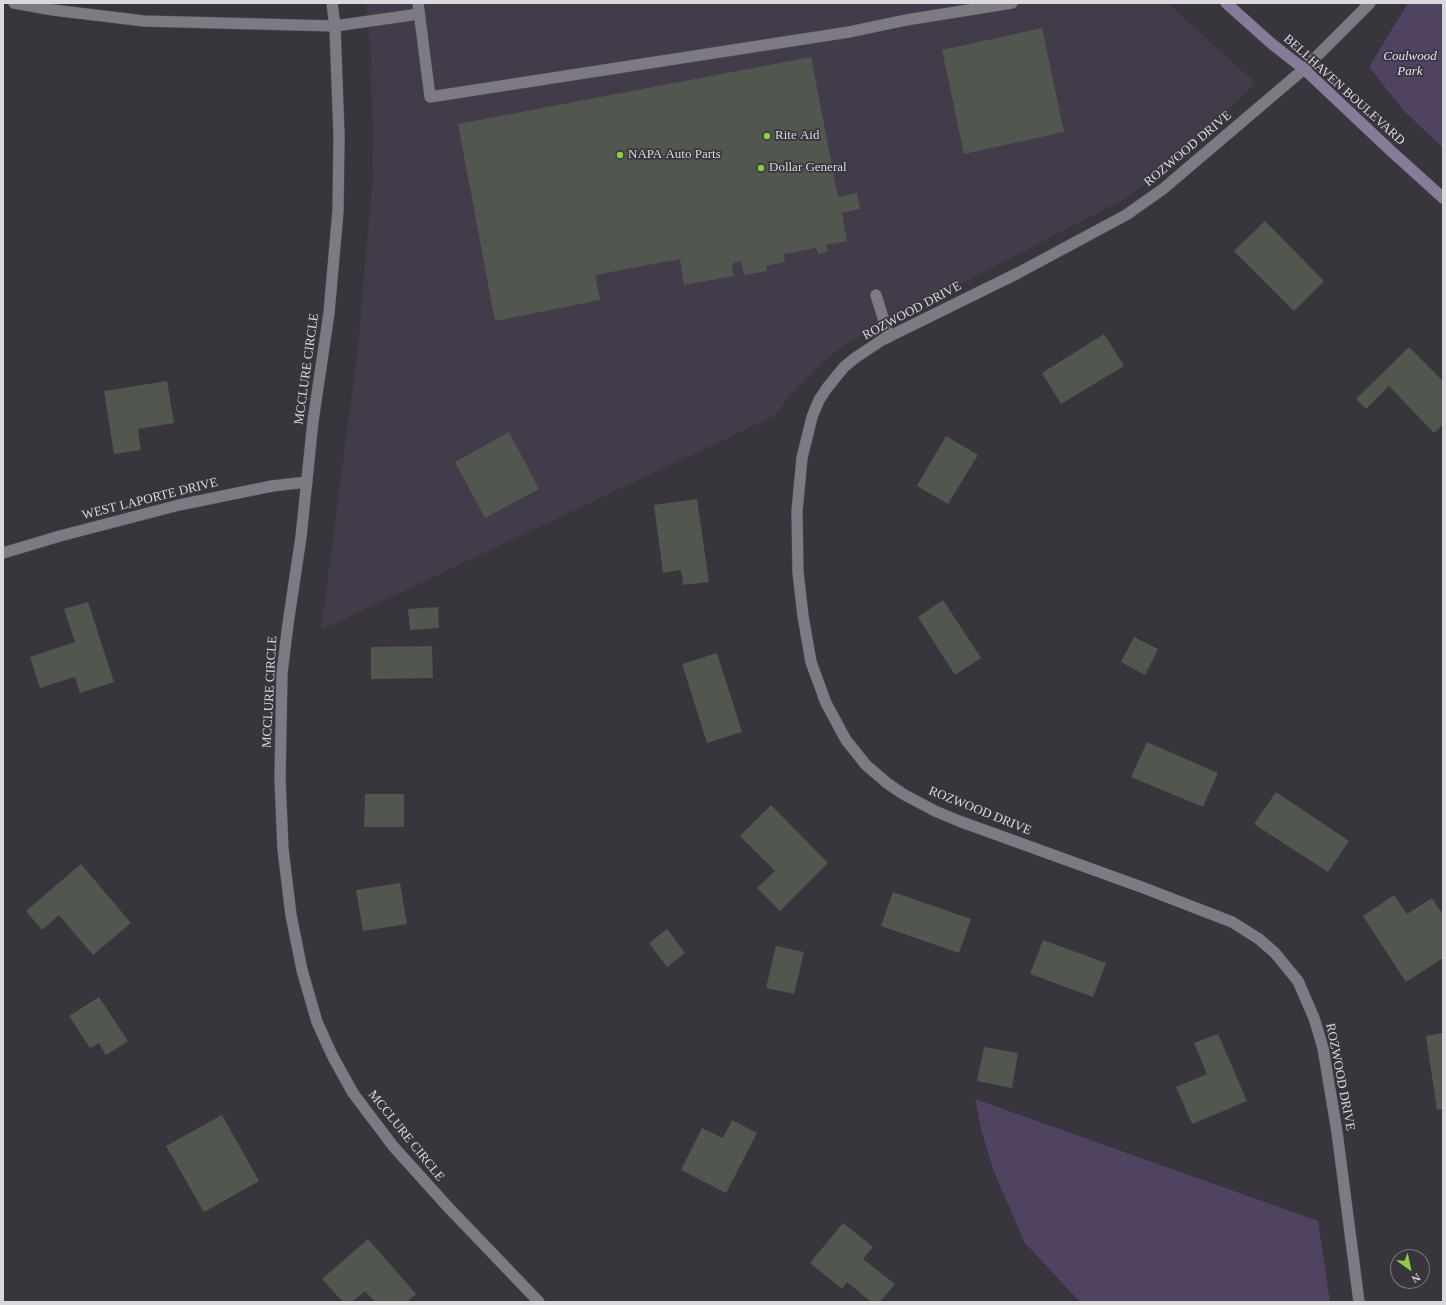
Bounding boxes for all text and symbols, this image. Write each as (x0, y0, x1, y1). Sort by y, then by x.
street label: BELLHAVEN BOULEVARD (1280, 31, 1408, 149)
park label: Coulwood Park (1383, 49, 1437, 80)
street label: ROZWOOD DRIVE (1141, 108, 1235, 190)
place label: Rite Aid (775, 128, 819, 144)
marker: Rite Aid (762, 131, 772, 141)
place label: NAPA Auto Parts (628, 147, 721, 163)
marker: NAPA Auto Parts (615, 150, 625, 160)
place label: Dollar General (769, 160, 847, 176)
marker: Dollar General (756, 163, 766, 173)
street label: ROZWOOD DRIVE (860, 278, 964, 344)
street label: MCCLURE CIRCLE (291, 312, 323, 426)
street label: WEST LAPORTE DRIVE (81, 475, 219, 523)
street label: MCCLURE CIRCLE (259, 636, 281, 748)
street label: ROZWOOD DRIVE (926, 783, 1034, 839)
street label: ROZWOOD DRIVE (1322, 1022, 1358, 1132)
street label: MCCLURE CIRCLE (365, 1087, 447, 1185)
north arrow (1390, 1249, 1430, 1289)
text: N (1409, 1271, 1423, 1285)

